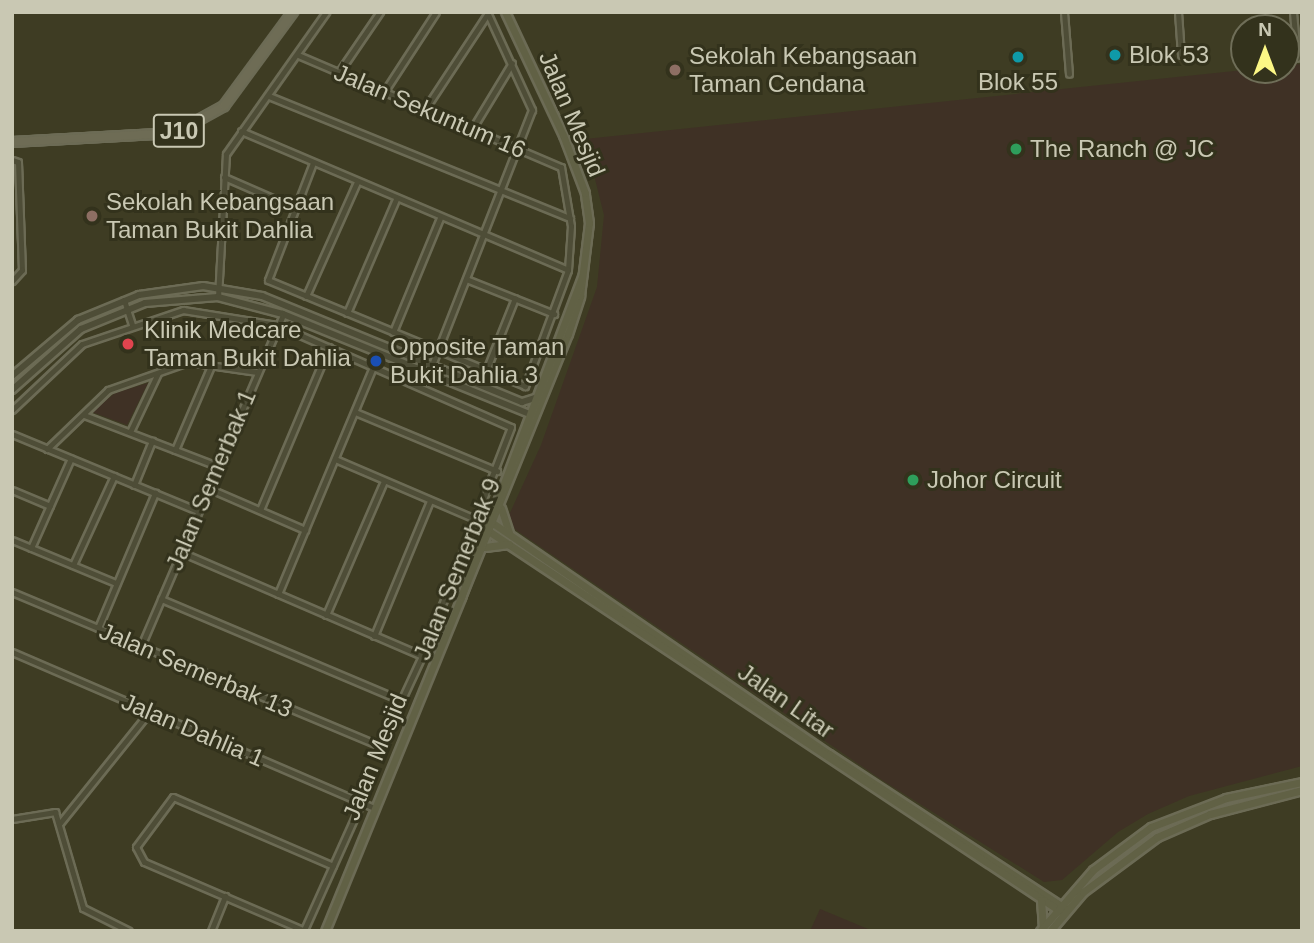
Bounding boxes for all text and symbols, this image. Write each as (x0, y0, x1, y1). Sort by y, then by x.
north arrow (1230, 14, 1300, 84)
text: N (1258, 19, 1272, 40)
place label: Blok 53 (1129, 41, 1209, 69)
place label: Sekolah Kebangsaan Taman Cendana (689, 42, 917, 98)
street label: Jalan Mesjid (533, 47, 611, 181)
marker: Blok 53 (1107, 47, 1123, 63)
marker: Blok 55 (1010, 49, 1026, 65)
street label: Jalan Sekuntum 16 (330, 58, 530, 164)
marker: Sekolah Kebangsaan Taman Cendana (667, 62, 683, 78)
place label: Blok 55 (978, 68, 1058, 96)
road number: J10 (153, 112, 205, 150)
place label: The Ranch @ JC (1030, 135, 1214, 163)
marker: The Ranch @ JC (1008, 141, 1024, 157)
place label: Sekolah Kebangsaan Taman Bukit Dahlia (106, 188, 334, 244)
marker: Sekolah Kebangsaan Taman Bukit Dahlia (84, 208, 100, 224)
place label: Klinik Medcare Taman Bukit Dahlia (144, 316, 351, 372)
place label: Opposite Taman Bukit Dahlia 3 (390, 333, 565, 389)
marker: Klinik Medcare Taman Bukit Dahlia (118, 334, 138, 354)
marker: Opposite Taman Bukit Dahlia 3 (368, 353, 384, 369)
street label: Jalan Semerbak 1 (160, 385, 262, 575)
place label: Johor Circuit (927, 466, 1062, 494)
marker: Johor Circuit (905, 472, 921, 488)
street label: Jalan Semerbak 9 (407, 474, 507, 664)
street label: Jalan Semerbak 13 (95, 616, 297, 724)
street label: Jalan Litar (732, 657, 840, 745)
street label: Jalan Dahlia 1 (117, 687, 269, 773)
street label: Jalan Mesjid (337, 690, 413, 824)

